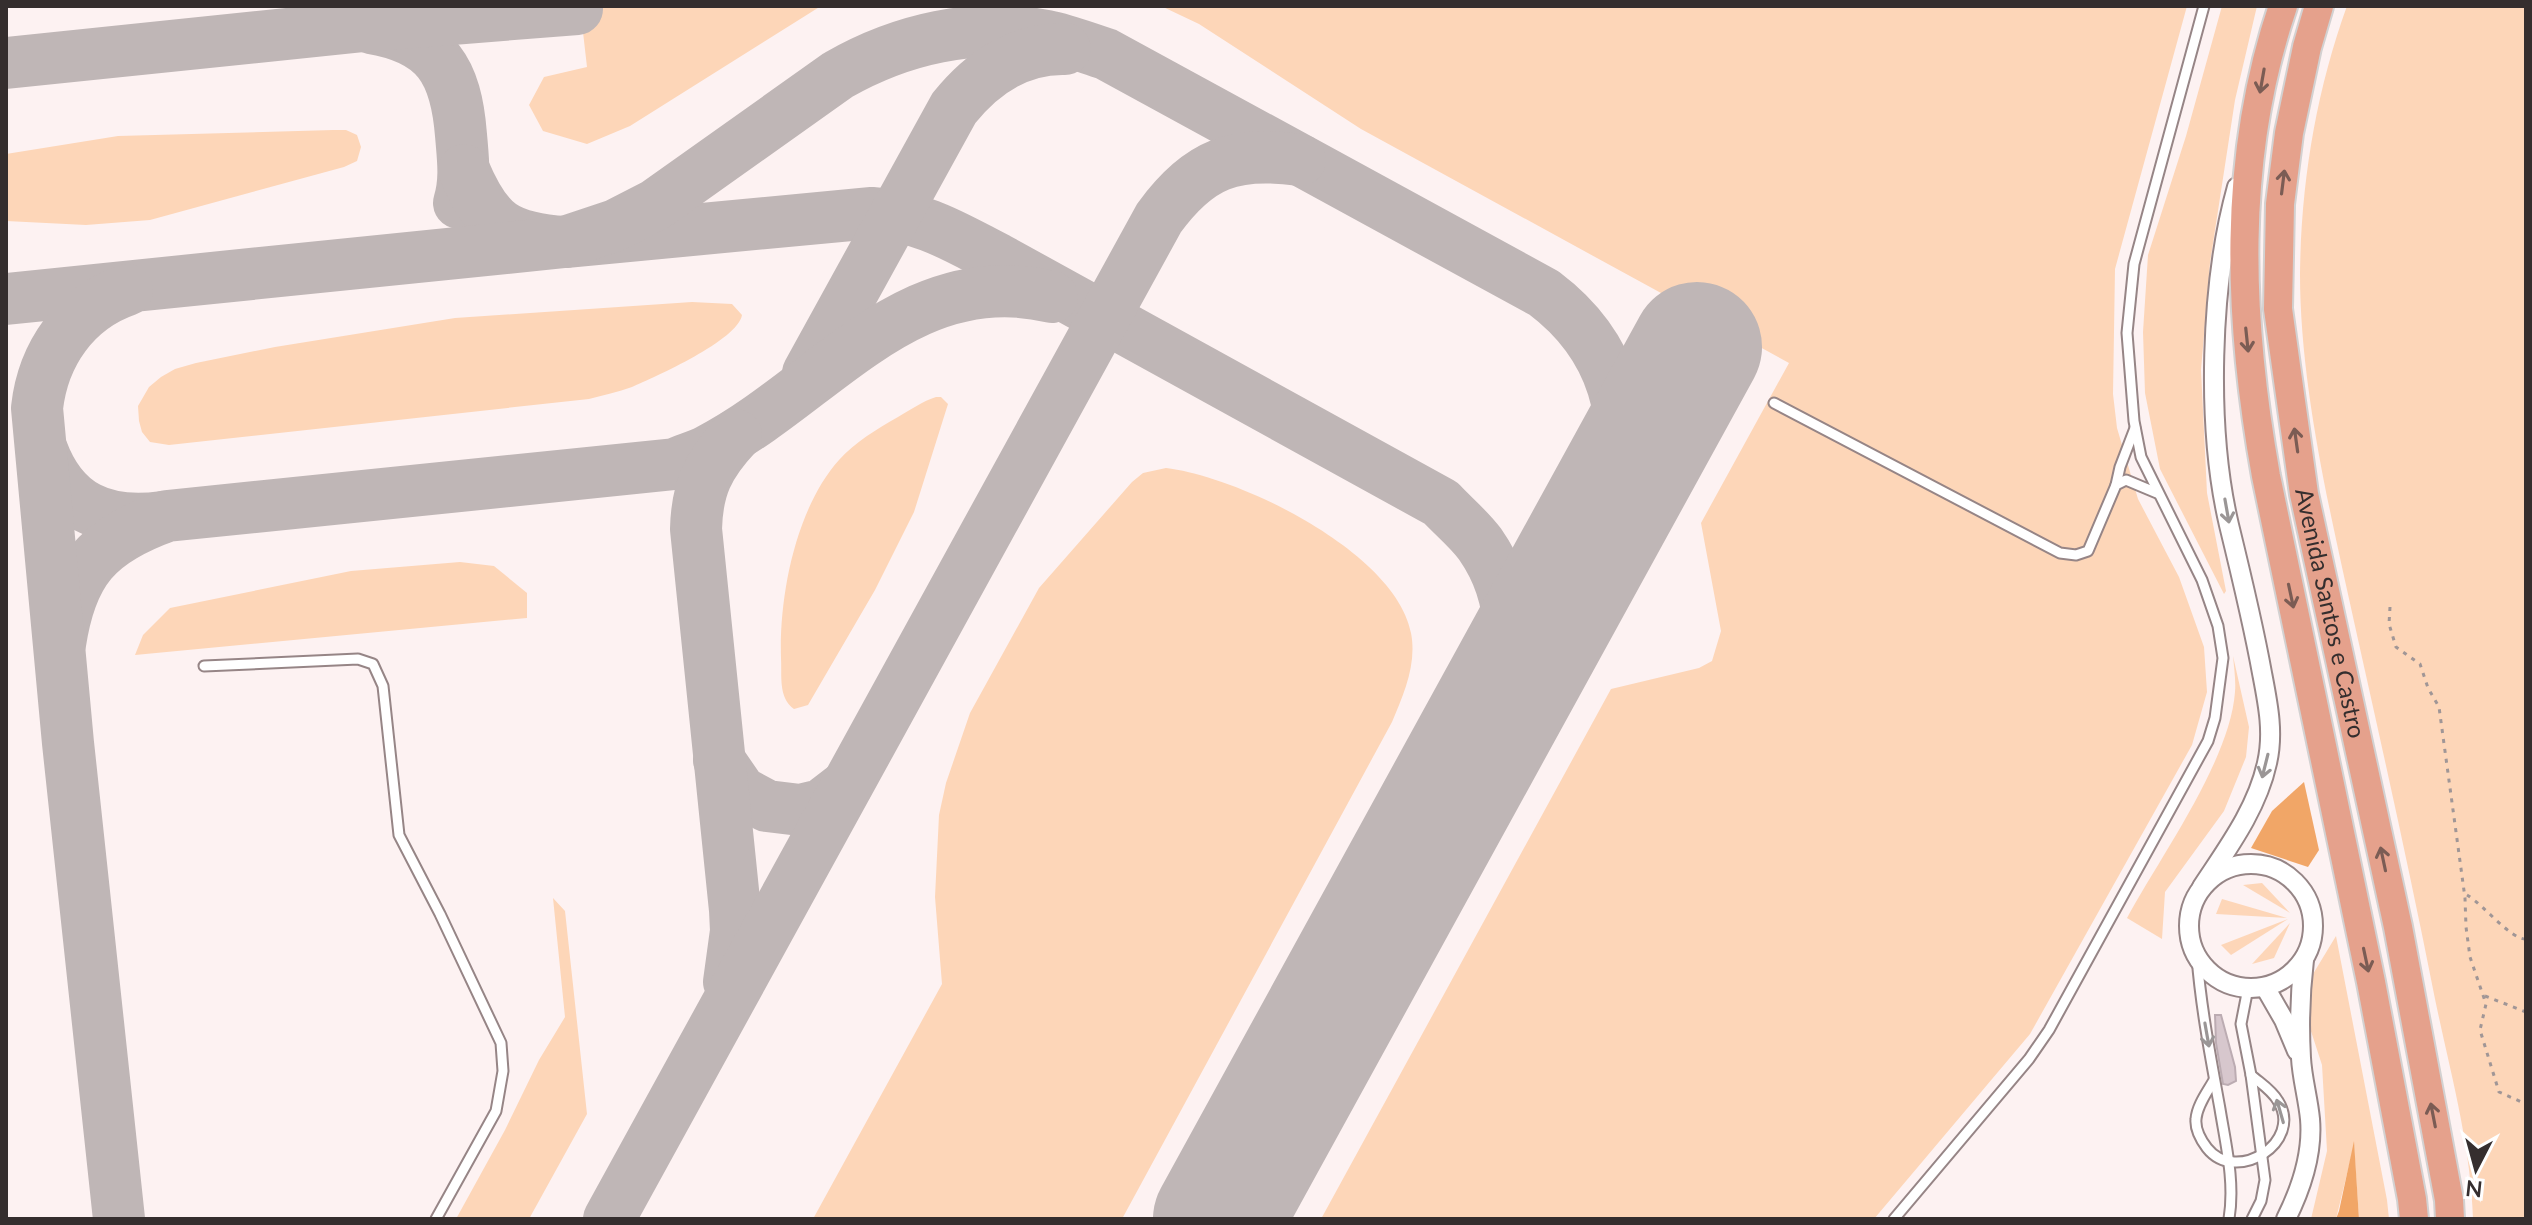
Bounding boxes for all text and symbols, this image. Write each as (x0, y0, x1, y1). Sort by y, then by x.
one-way arrow (2253, 68, 2268, 93)
one-way arrow (2276, 170, 2291, 195)
one-way arrow (2239, 326, 2254, 353)
one-way arrow (2288, 428, 2303, 454)
street label: Avenida Santos e Castro (2290, 485, 2373, 741)
one-way arrow (2220, 498, 2235, 523)
one-way arrow (2284, 582, 2299, 608)
one-way arrow (2257, 752, 2272, 778)
one-way arrow (2375, 847, 2390, 873)
one-way arrow (2359, 947, 2374, 972)
one-way arrow (2200, 1021, 2215, 1047)
one-way arrow (2272, 1099, 2286, 1124)
one-way arrow (2425, 1102, 2440, 1128)
north arrow (2436, 1129, 2516, 1209)
text: N (2464, 1175, 2484, 1204)

